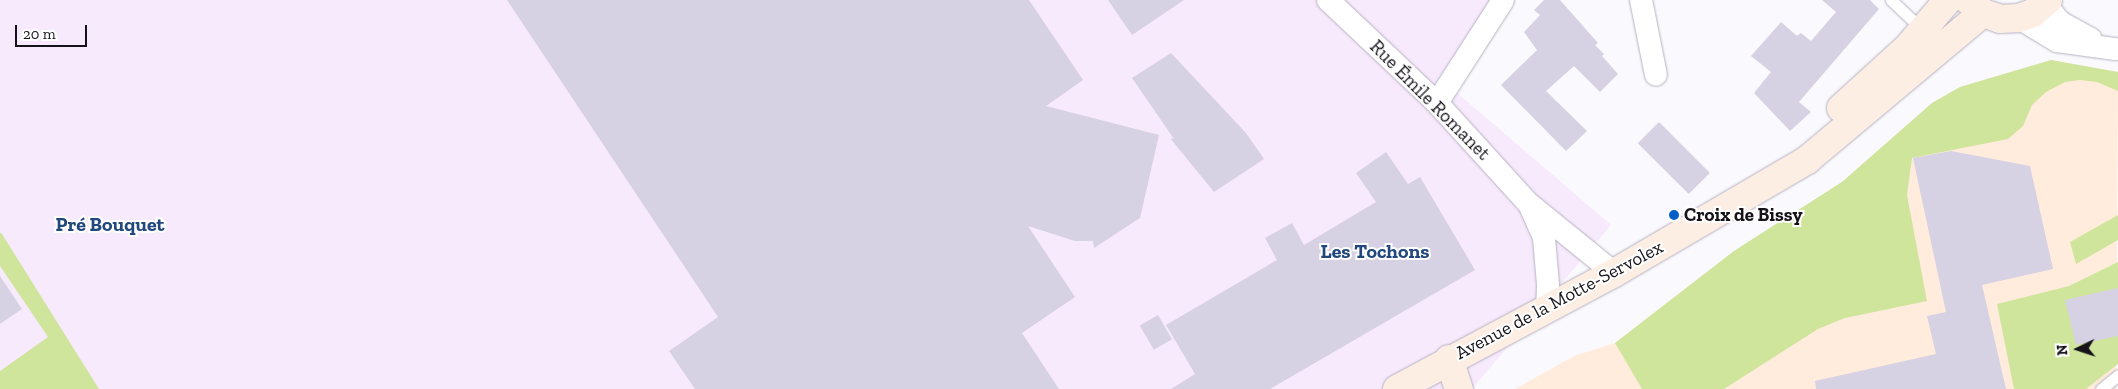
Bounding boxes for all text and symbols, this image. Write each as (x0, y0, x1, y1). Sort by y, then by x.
scale bar (18, 15, 90, 47)
text: 20 m (23, 25, 56, 43)
street label: Rue Émile Romanet (1365, 35, 1495, 165)
place label: Croix de Bissy (1684, 204, 1802, 226)
marker: Croix de Bissy (1668, 209, 1680, 221)
district label: Pré Bouquet (55, 212, 165, 236)
street label: Avenue de la Motte-Servolex (1451, 235, 1667, 365)
district label: Les Tochons (1321, 239, 1429, 263)
north arrow (2053, 324, 2103, 374)
text: N (2054, 344, 2071, 356)

